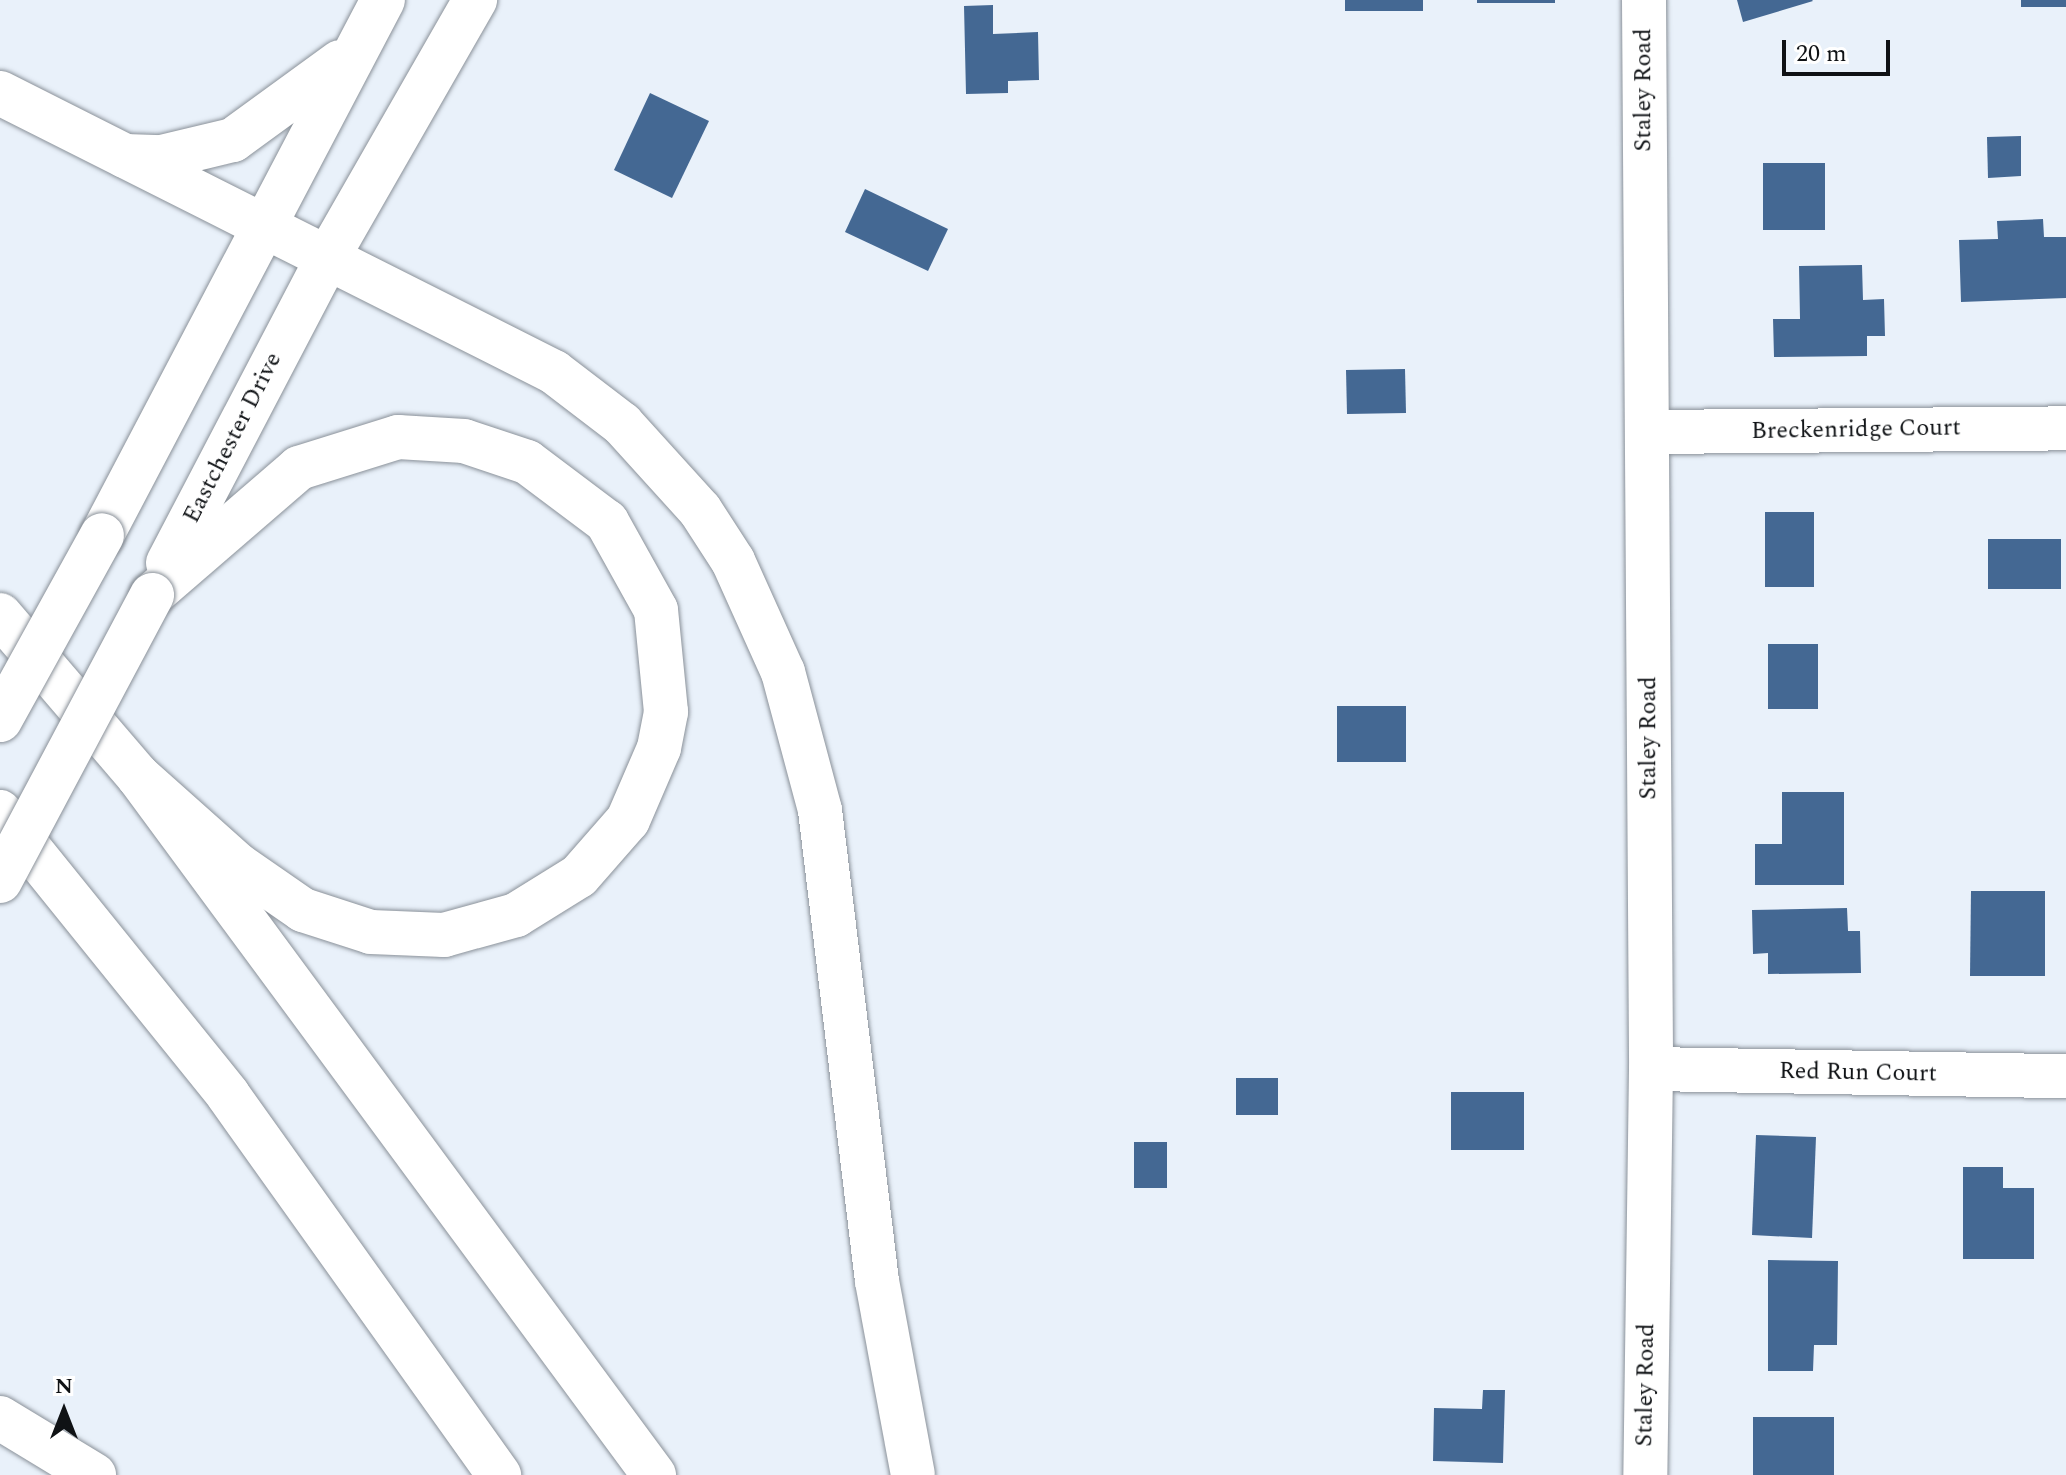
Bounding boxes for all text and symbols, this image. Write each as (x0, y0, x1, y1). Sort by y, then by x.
scale bar (1786, 24, 1894, 74)
street label: Staley Road (1630, 28, 1658, 152)
text: 20 m (1796, 36, 1847, 72)
street label: Eastchester Drive (178, 348, 288, 528)
street label: Breckenridge Court (1751, 414, 1961, 446)
street label: Staley Road (1635, 676, 1663, 800)
street label: Red Run Court (1779, 1057, 1937, 1089)
street label: Staley Road (1631, 1323, 1661, 1447)
text: N (55, 1370, 73, 1403)
north arrow (24, 1371, 104, 1451)

